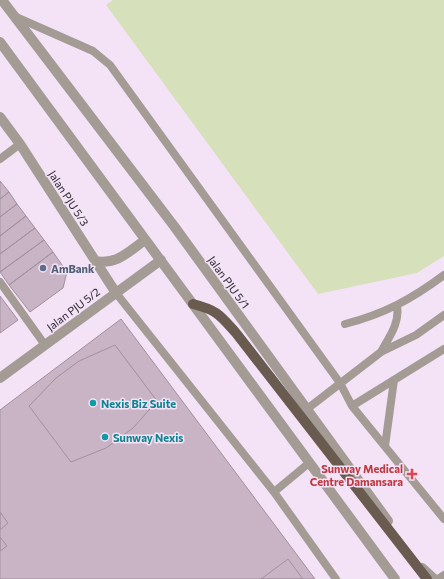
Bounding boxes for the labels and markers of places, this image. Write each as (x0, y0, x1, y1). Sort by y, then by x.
place label: AmBank (51, 262, 95, 275)
marker: AmBank (38, 263, 48, 273)
place label: Nexis Biz Suite (101, 397, 176, 410)
marker: Nexis Biz Suite (88, 398, 98, 408)
place label: Sunway Nexis (113, 431, 183, 444)
marker: Sunway Nexis (100, 432, 110, 442)
place label: Sunway Medical Centre Damansara (310, 462, 403, 488)
marker: Sunway Medical Centre Damansara (406, 468, 418, 480)

